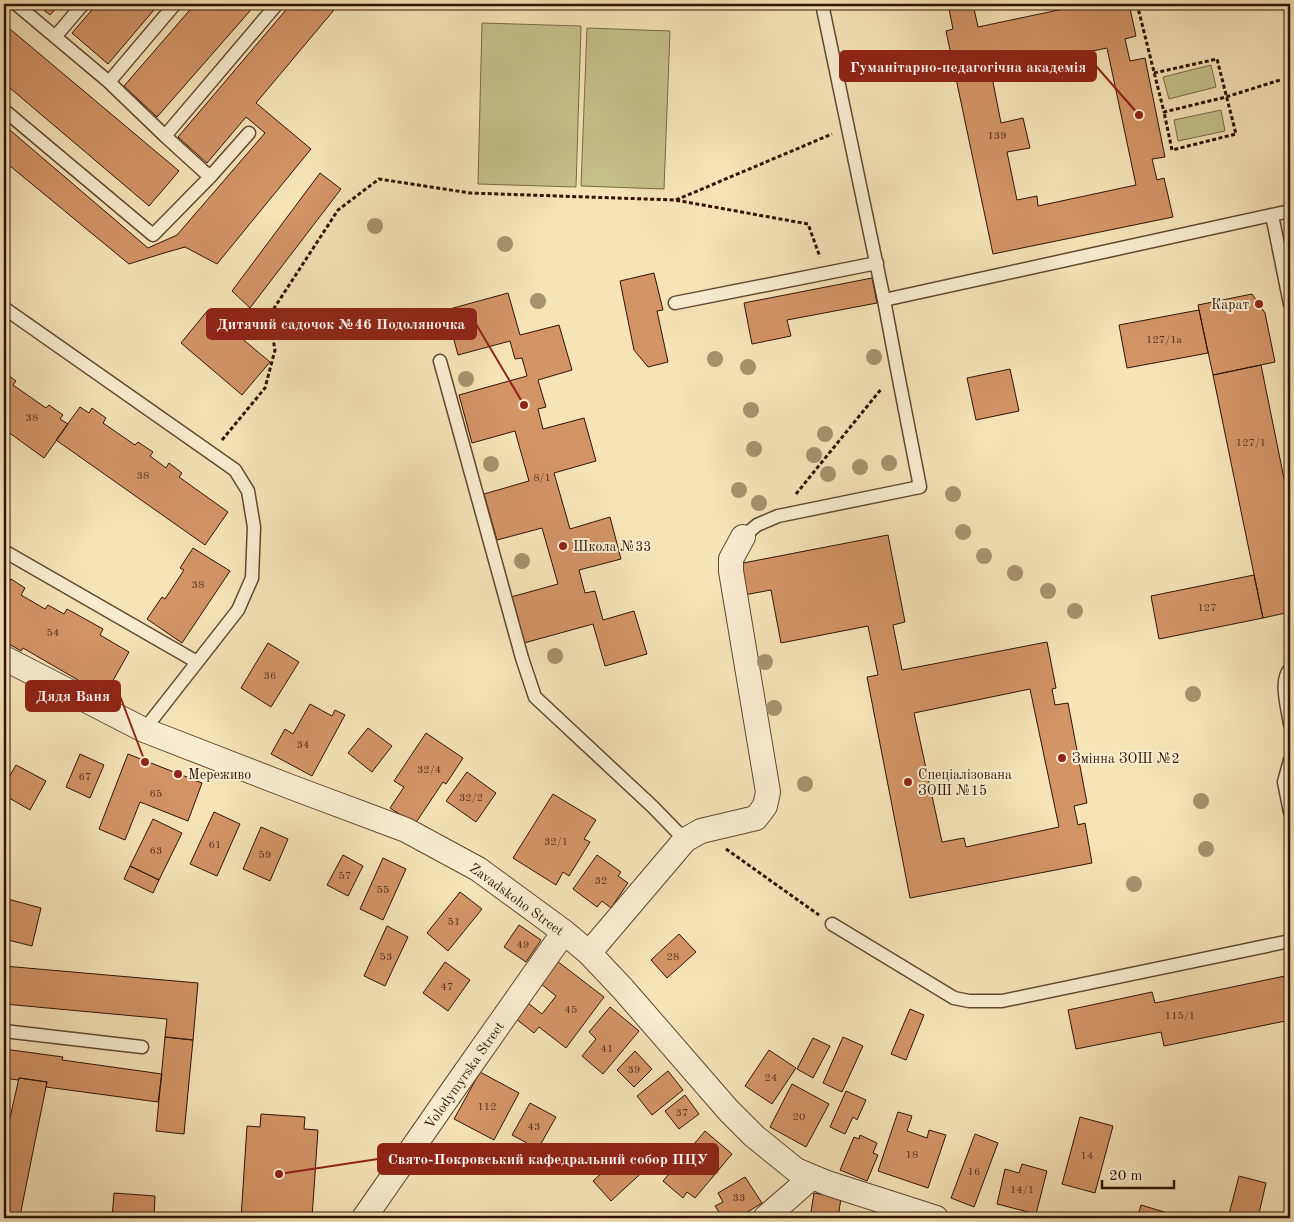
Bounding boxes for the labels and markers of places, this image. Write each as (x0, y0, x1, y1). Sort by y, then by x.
callout: Гуманітарно-педагогічна академія (840, 51, 1096, 81)
place label: Карат (1211, 298, 1249, 312)
marker: Карат (1253, 298, 1265, 310)
callout: Дитячий садочок №46 Подоляночка (207, 309, 476, 339)
marker: Школа №33 (557, 540, 569, 552)
place label: Школа №33 (573, 540, 651, 554)
callout: Дядя Ваня (26, 681, 120, 711)
marker: Змінна ЗОШ №2 (1056, 752, 1068, 764)
place label: Змінна ЗОШ №2 (1072, 752, 1180, 766)
marker: Мереживо (172, 768, 184, 780)
place label: Мереживо (188, 768, 251, 782)
place label: Спеціалізована ЗОШ №15 (918, 768, 1012, 798)
marker: Спеціалізована ЗОШ №15 (902, 776, 914, 788)
callout: Свято-Покровський кафедральний собор ПЦУ (378, 1144, 718, 1174)

